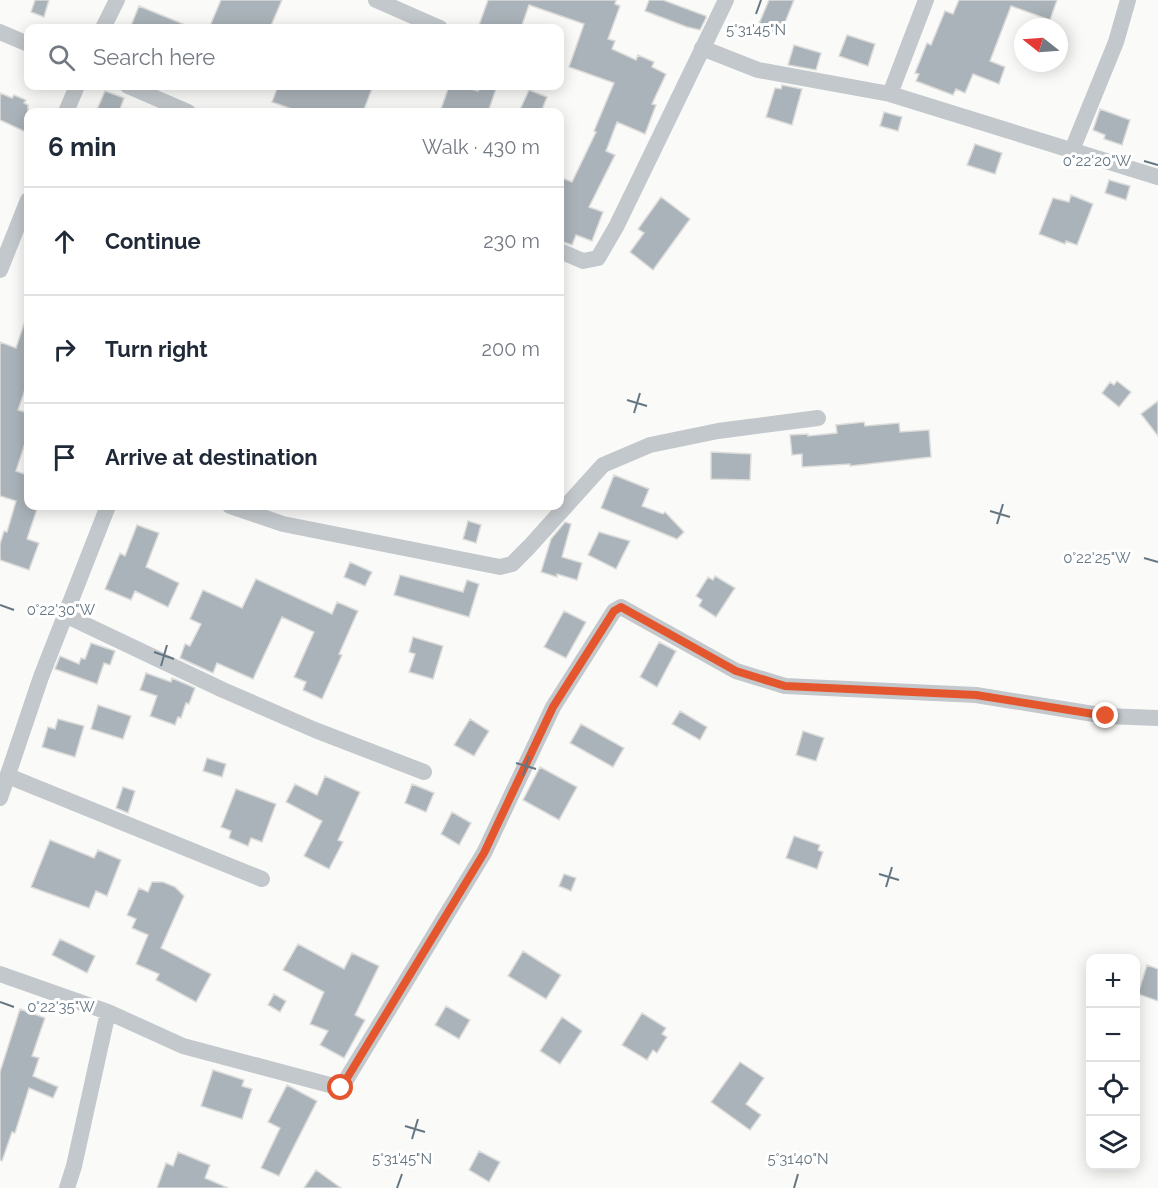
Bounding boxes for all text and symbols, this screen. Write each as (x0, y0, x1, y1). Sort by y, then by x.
north arrow (1014, 18, 1068, 72)
text: 5°31'45"N (726, 21, 786, 39)
search box (24, 24, 564, 90)
icon: search (45, 41, 78, 74)
text: Search here (93, 44, 215, 70)
text: 6 min (48, 132, 117, 162)
text: Walk · 430 m (422, 135, 540, 159)
text: 0°22'20"W (1063, 152, 1132, 170)
icon: ahead (48, 225, 81, 258)
text: Continue (105, 228, 201, 254)
text: 230 m (483, 229, 540, 253)
icon: right (48, 333, 81, 366)
text: Turn right (105, 336, 208, 362)
text: 200 m (482, 337, 540, 361)
icon: arrive (48, 441, 81, 474)
text: Arrive at destination (105, 444, 318, 470)
text: 0°22'25"W (1063, 549, 1131, 567)
text: 0°22'30"W (27, 601, 96, 619)
route end (1092, 702, 1118, 728)
map controls (1086, 954, 1140, 1170)
button: + (1086, 954, 1140, 1008)
text: 0°22'35"W (27, 998, 95, 1016)
button: − (1086, 1008, 1140, 1062)
button: locate (1086, 1062, 1140, 1116)
route start (327, 1074, 353, 1100)
button: layers (1086, 1116, 1140, 1170)
text: 5°31'45"N (372, 1150, 432, 1168)
text: 5°31'40"N (767, 1150, 829, 1168)

